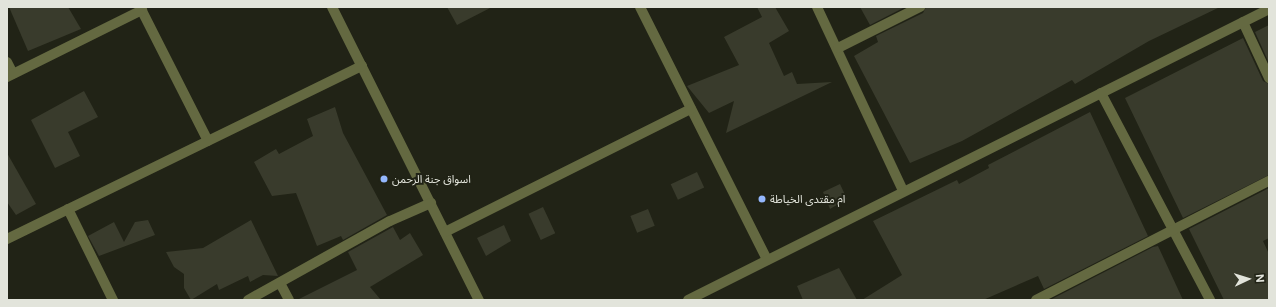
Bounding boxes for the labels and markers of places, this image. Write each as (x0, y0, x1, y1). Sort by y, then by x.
place label: اسواق جنة الرحمن (392, 172, 471, 186)
marker: اسواق جنة الرحمن (379, 174, 389, 184)
place label: ام مقتدى الخياطة (770, 192, 845, 206)
marker: ام مقتدى الخياطة (757, 194, 767, 204)

